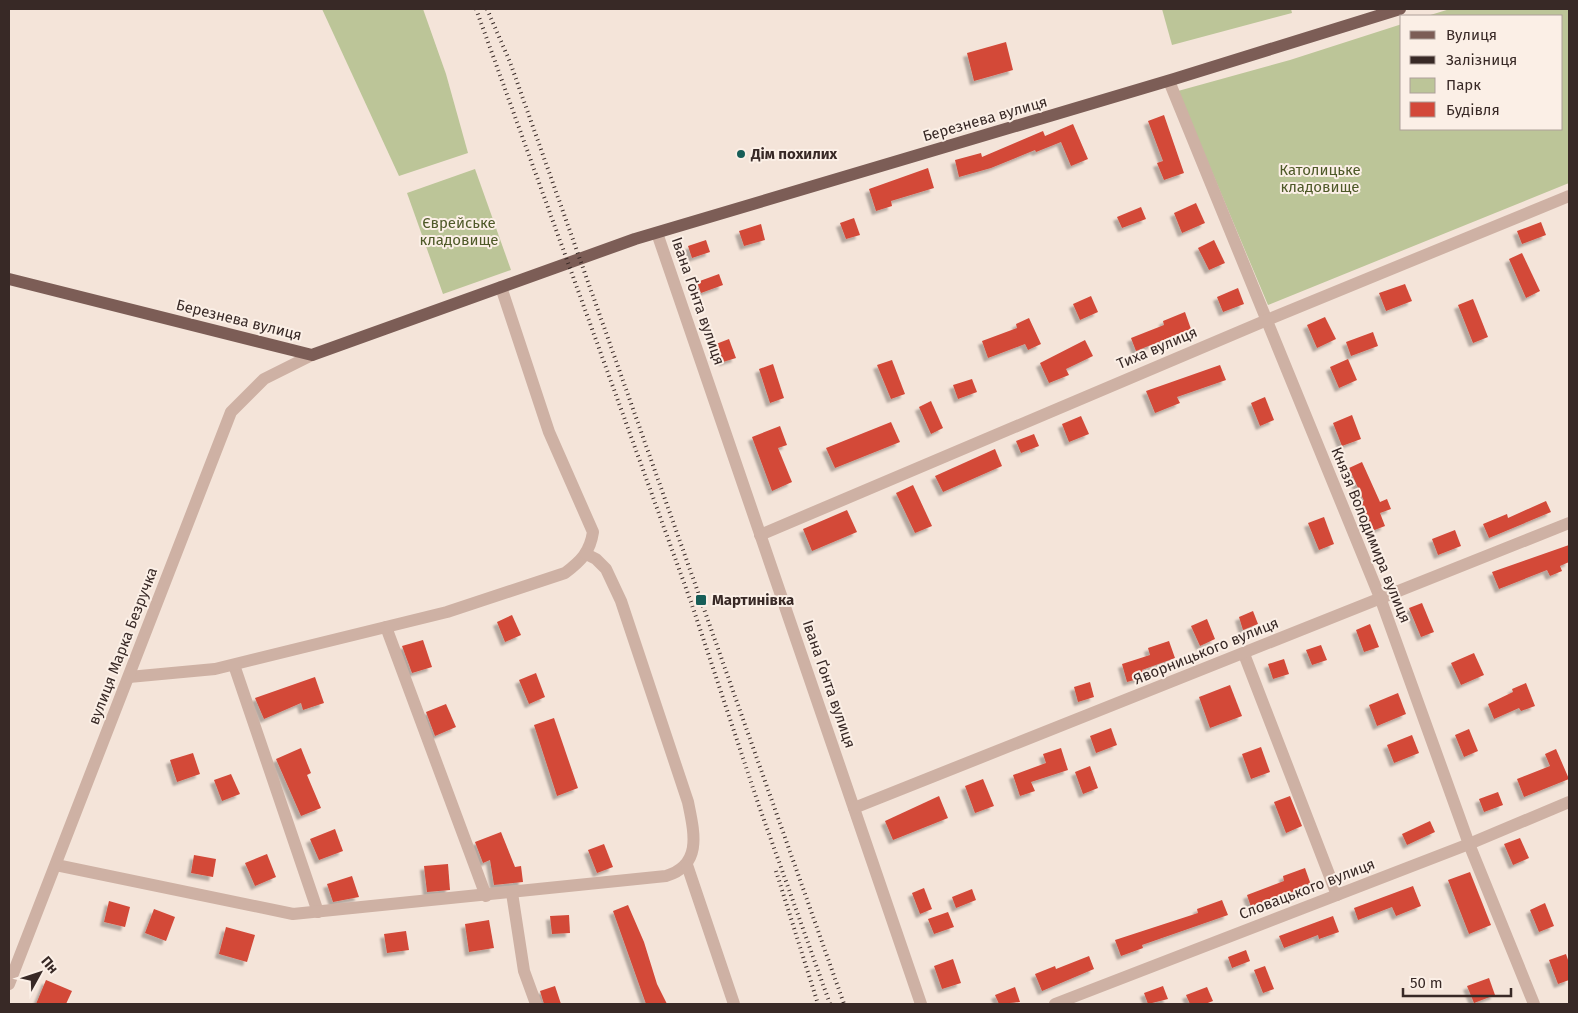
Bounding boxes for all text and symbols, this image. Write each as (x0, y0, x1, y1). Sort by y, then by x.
legend (1400, 15, 1563, 130)
text: Вулиця (1446, 26, 1497, 44)
text: Залізниця (1446, 51, 1517, 69)
text: Парк (1446, 76, 1481, 94)
street label: Березнева вулиця (921, 93, 1049, 145)
text: Будівля (1446, 101, 1500, 119)
place label: Дiм похилих (750, 145, 838, 163)
marker: Дiм похилих (735, 148, 747, 160)
park label: Католицьке кладовище (1279, 161, 1361, 196)
park label: Єврейське кладовище (419, 214, 499, 249)
street label: Івана Ґонта вулиця (668, 235, 728, 367)
street label: Березнева вулиця (174, 296, 304, 344)
street label: Тиха вулиця (1114, 323, 1200, 373)
street label: Князя Володимира вулиця (1327, 444, 1415, 626)
street label: вулиця Марка Безручка (85, 565, 161, 727)
place label: Мартинівка (712, 591, 794, 609)
marker: Мартинівка (694, 593, 708, 607)
street label: Яворницького вулиця (1131, 614, 1281, 688)
street label: Івана Ґонта вулиця (799, 618, 859, 750)
street label: Словацького вулиця (1236, 855, 1378, 923)
north arrow (15, 948, 65, 998)
text: Пн (37, 953, 62, 977)
scale bar (1403, 966, 1510, 998)
text: 50 m (1410, 974, 1443, 992)

